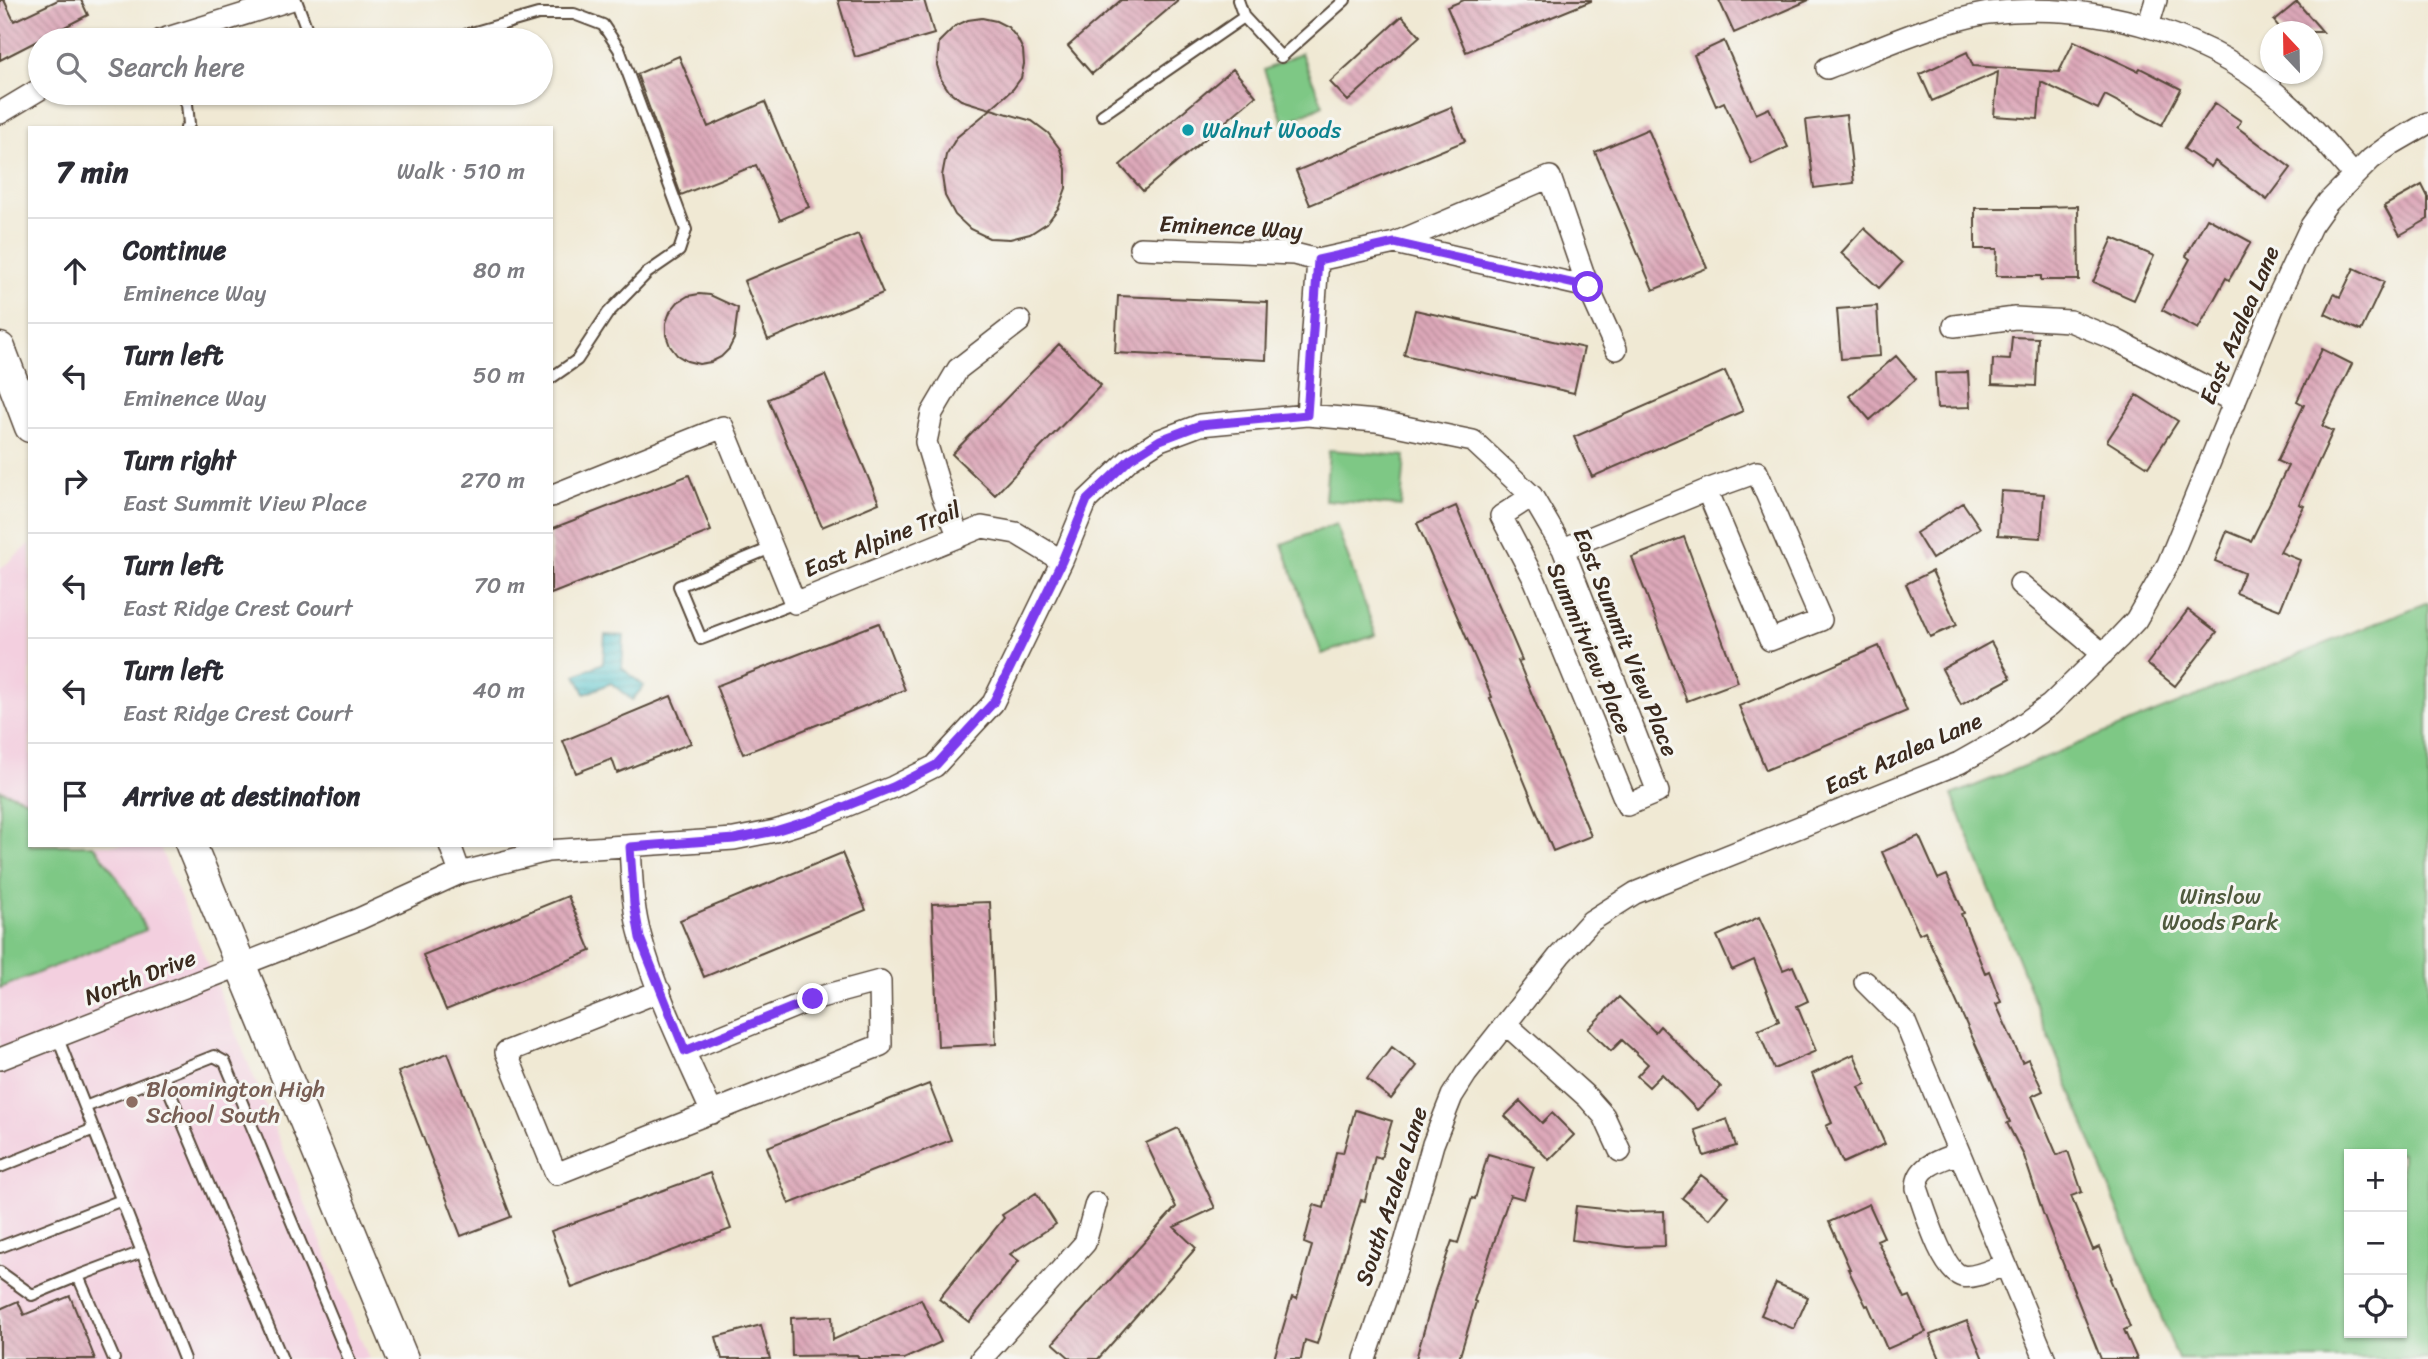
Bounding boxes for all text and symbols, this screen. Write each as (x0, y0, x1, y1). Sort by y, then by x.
north arrow (2260, 21, 2323, 84)
search box (28, 28, 553, 105)
text: Search here (108, 44, 245, 90)
icon: search (52, 48, 90, 86)
place label: Walnut Woods (1202, 110, 1342, 151)
marker: Walnut Woods (1180, 122, 1196, 138)
text: 7 min (56, 145, 128, 199)
text: Walk · 510 m (397, 151, 525, 192)
street label: Eminence Way (1158, 203, 1304, 252)
text: Continue (123, 227, 226, 273)
street label: East Azalea Lane (2188, 239, 2291, 411)
text: 80 m (473, 250, 525, 291)
icon: ahead (56, 252, 94, 290)
route start (1572, 271, 1603, 302)
text: Eminence Way (123, 273, 266, 314)
text: Turn left (123, 332, 223, 378)
text: 50 m (473, 355, 525, 396)
icon: left (56, 357, 94, 395)
text: Eminence Way (123, 378, 266, 419)
text: Turn right (123, 437, 236, 483)
text: 270 m (460, 460, 525, 501)
icon: right (56, 462, 94, 500)
text: East Summit View Place (123, 483, 367, 524)
street label: East Alpine Trail (797, 489, 967, 590)
street label: East Summit View Place (1561, 521, 1690, 763)
text: Turn left (123, 542, 223, 588)
street label: Summitview Place (1535, 556, 1644, 740)
text: 70 m (474, 565, 525, 606)
icon: left (56, 567, 94, 605)
text: East Ridge Crest Court (123, 588, 353, 629)
text: Turn left (123, 647, 223, 693)
text: 40 m (472, 670, 525, 711)
icon: left (56, 672, 94, 710)
text: East Ridge Crest Court (123, 693, 353, 734)
street label: East Azalea Lane (1818, 700, 1989, 807)
text: Arrive at destination (123, 773, 360, 819)
icon: arrive (56, 777, 94, 815)
park label: Winslow Woods Park (2162, 876, 2279, 943)
street label: North Drive (78, 937, 202, 1018)
route end (797, 983, 828, 1014)
place label: Bloomington High School South (146, 1069, 325, 1136)
marker: Bloomington High School South (124, 1094, 140, 1110)
street label: South Azalea Lane (1343, 1101, 1440, 1291)
map controls (2344, 1149, 2407, 1338)
button: + (2344, 1149, 2407, 1212)
button: − (2344, 1212, 2407, 1275)
button: locate (2344, 1275, 2407, 1338)

